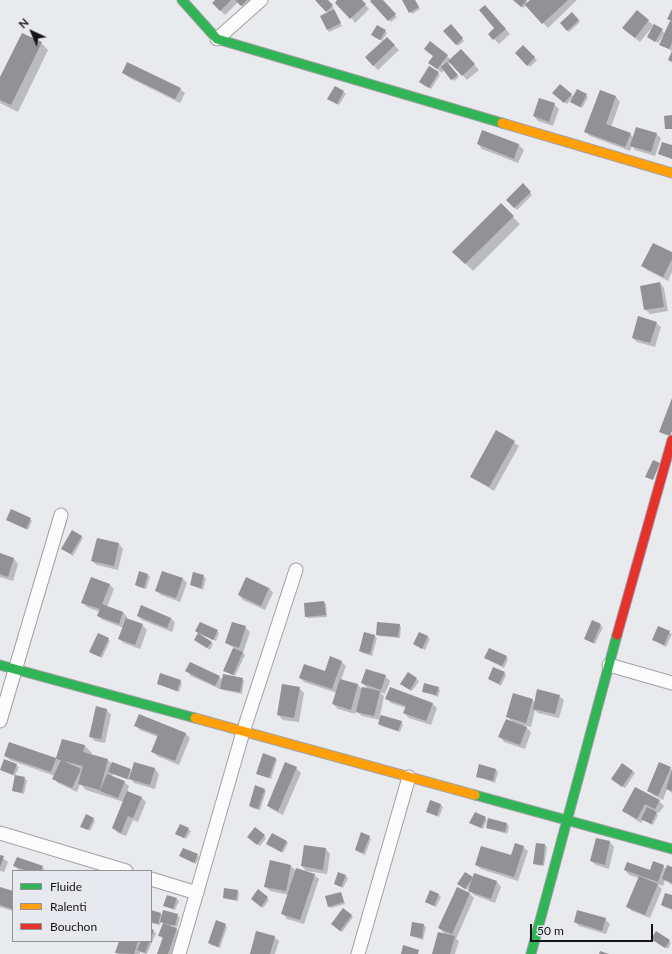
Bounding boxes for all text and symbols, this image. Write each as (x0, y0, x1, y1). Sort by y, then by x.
north arrow (12, 12, 52, 52)
text: N (16, 15, 31, 31)
legend (12, 870, 152, 942)
text: Fluide (50, 879, 82, 894)
text: Ralenti (50, 899, 87, 914)
scale bar (532, 916, 655, 942)
text: Bouchon (50, 919, 97, 934)
text: 50 m (537, 923, 564, 938)

